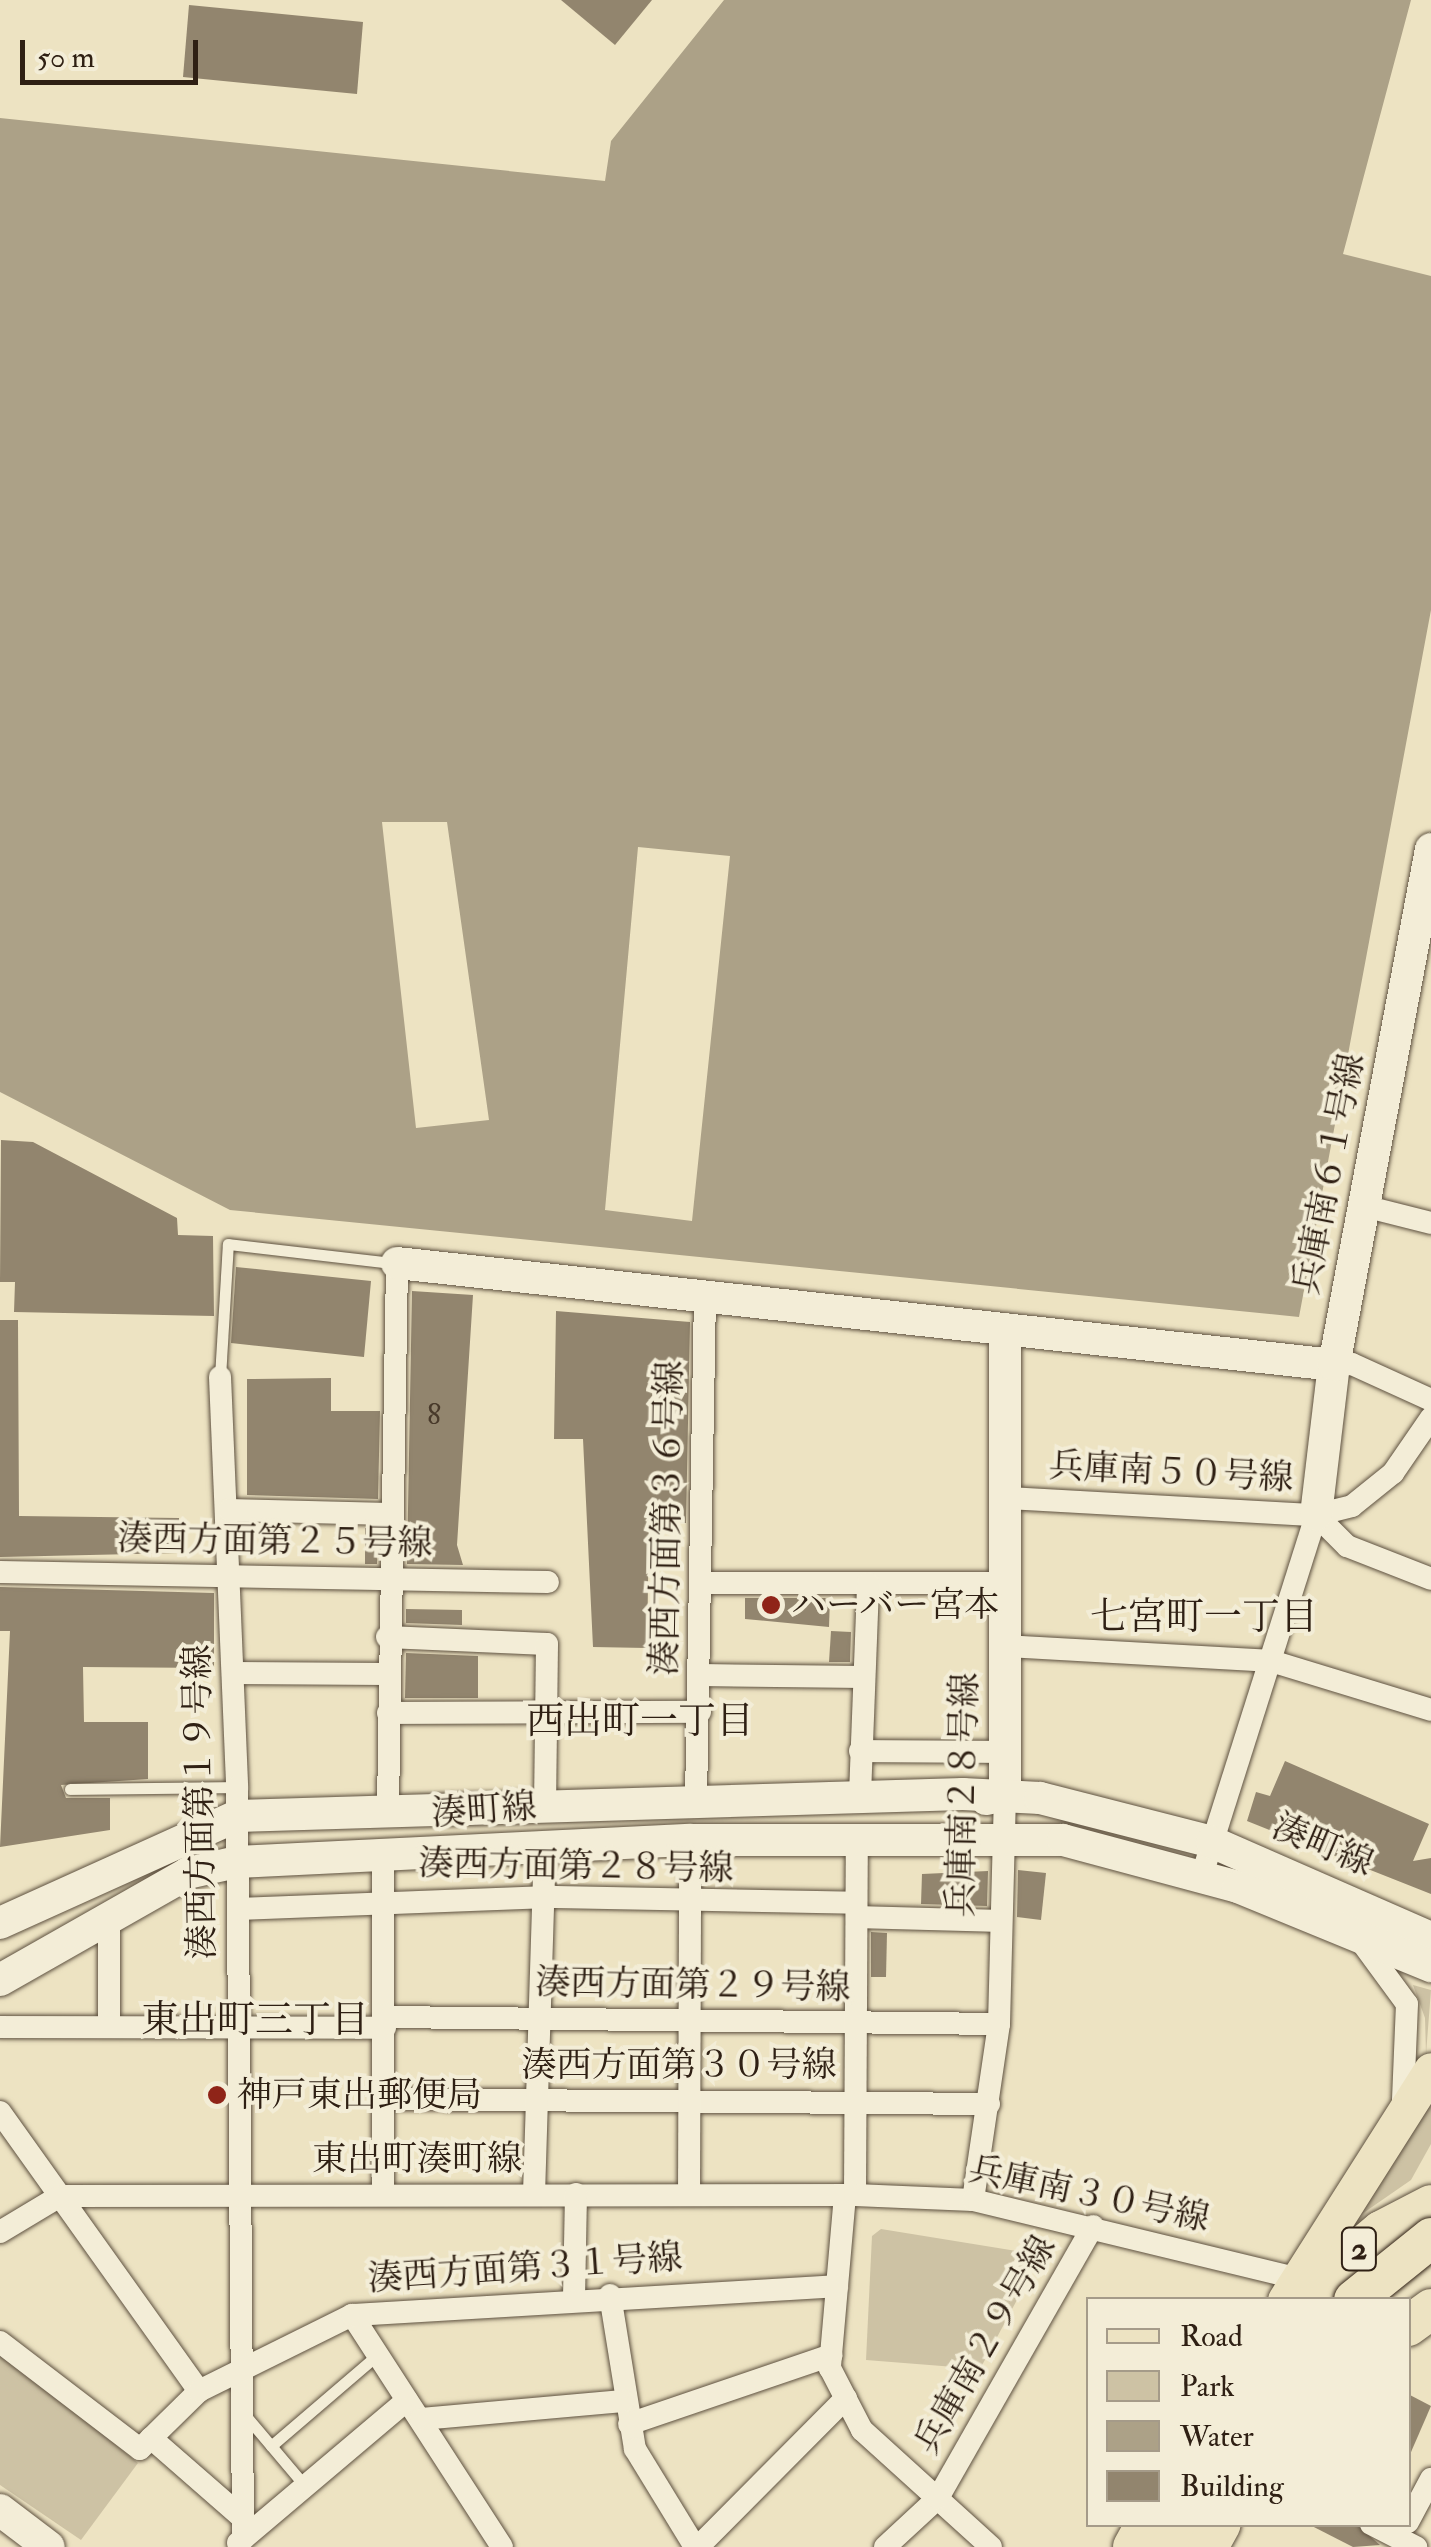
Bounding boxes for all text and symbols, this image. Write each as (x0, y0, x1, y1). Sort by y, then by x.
scale bar (25, 20, 202, 82)
text: 50 m (37, 39, 95, 76)
street label: 兵庫南６１号線 (1285, 1050, 1373, 1298)
street label: 湊西方面第３６号線 (643, 1360, 691, 1676)
house number: 8 (427, 1397, 441, 1433)
street label: 兵庫南５０号線 (1048, 1445, 1294, 1499)
street label: 湊西方面第２５号線 (117, 1517, 433, 1565)
place label: ハーバー宮本 (791, 1584, 1001, 1626)
marker: ハーバー宮本 (760, 1594, 782, 1616)
district label: 七宮町一丁目 (1090, 1595, 1318, 1641)
street label: 湊西方面第１９号線 (176, 1644, 224, 1960)
street label: 兵庫南２８号線 (940, 1672, 986, 1918)
district label: 西出町一丁目 (526, 1699, 754, 1745)
street label: 湊町線 (430, 1785, 538, 1835)
street label: 湊町線 (1266, 1805, 1380, 1885)
street label: 湊西方面第２８号線 (418, 1842, 734, 1890)
street label: 湊西方面第２９号線 (535, 1961, 851, 2009)
district label: 東出町三丁目 (141, 1998, 369, 2044)
street label: 湊西方面第３０号線 (522, 2044, 836, 2086)
place label: 神戸東出郵便局 (237, 2074, 482, 2116)
marker: 神戸東出郵便局 (206, 2084, 228, 2106)
street label: 東出町湊町線 (312, 2138, 522, 2180)
street label: 兵庫南３０号線 (965, 2148, 1213, 2240)
road number: 2 (1339, 2222, 1379, 2276)
street label: 兵庫南２９号線 (906, 2228, 1064, 2462)
street label: 湊西方面第３１号線 (366, 2236, 684, 2300)
legend (1086, 2297, 1411, 2527)
text: Road (1180, 2318, 1243, 2355)
text: Park (1180, 2368, 1235, 2405)
text: Water (1180, 2418, 1254, 2455)
text: Building (1180, 2468, 1284, 2505)

